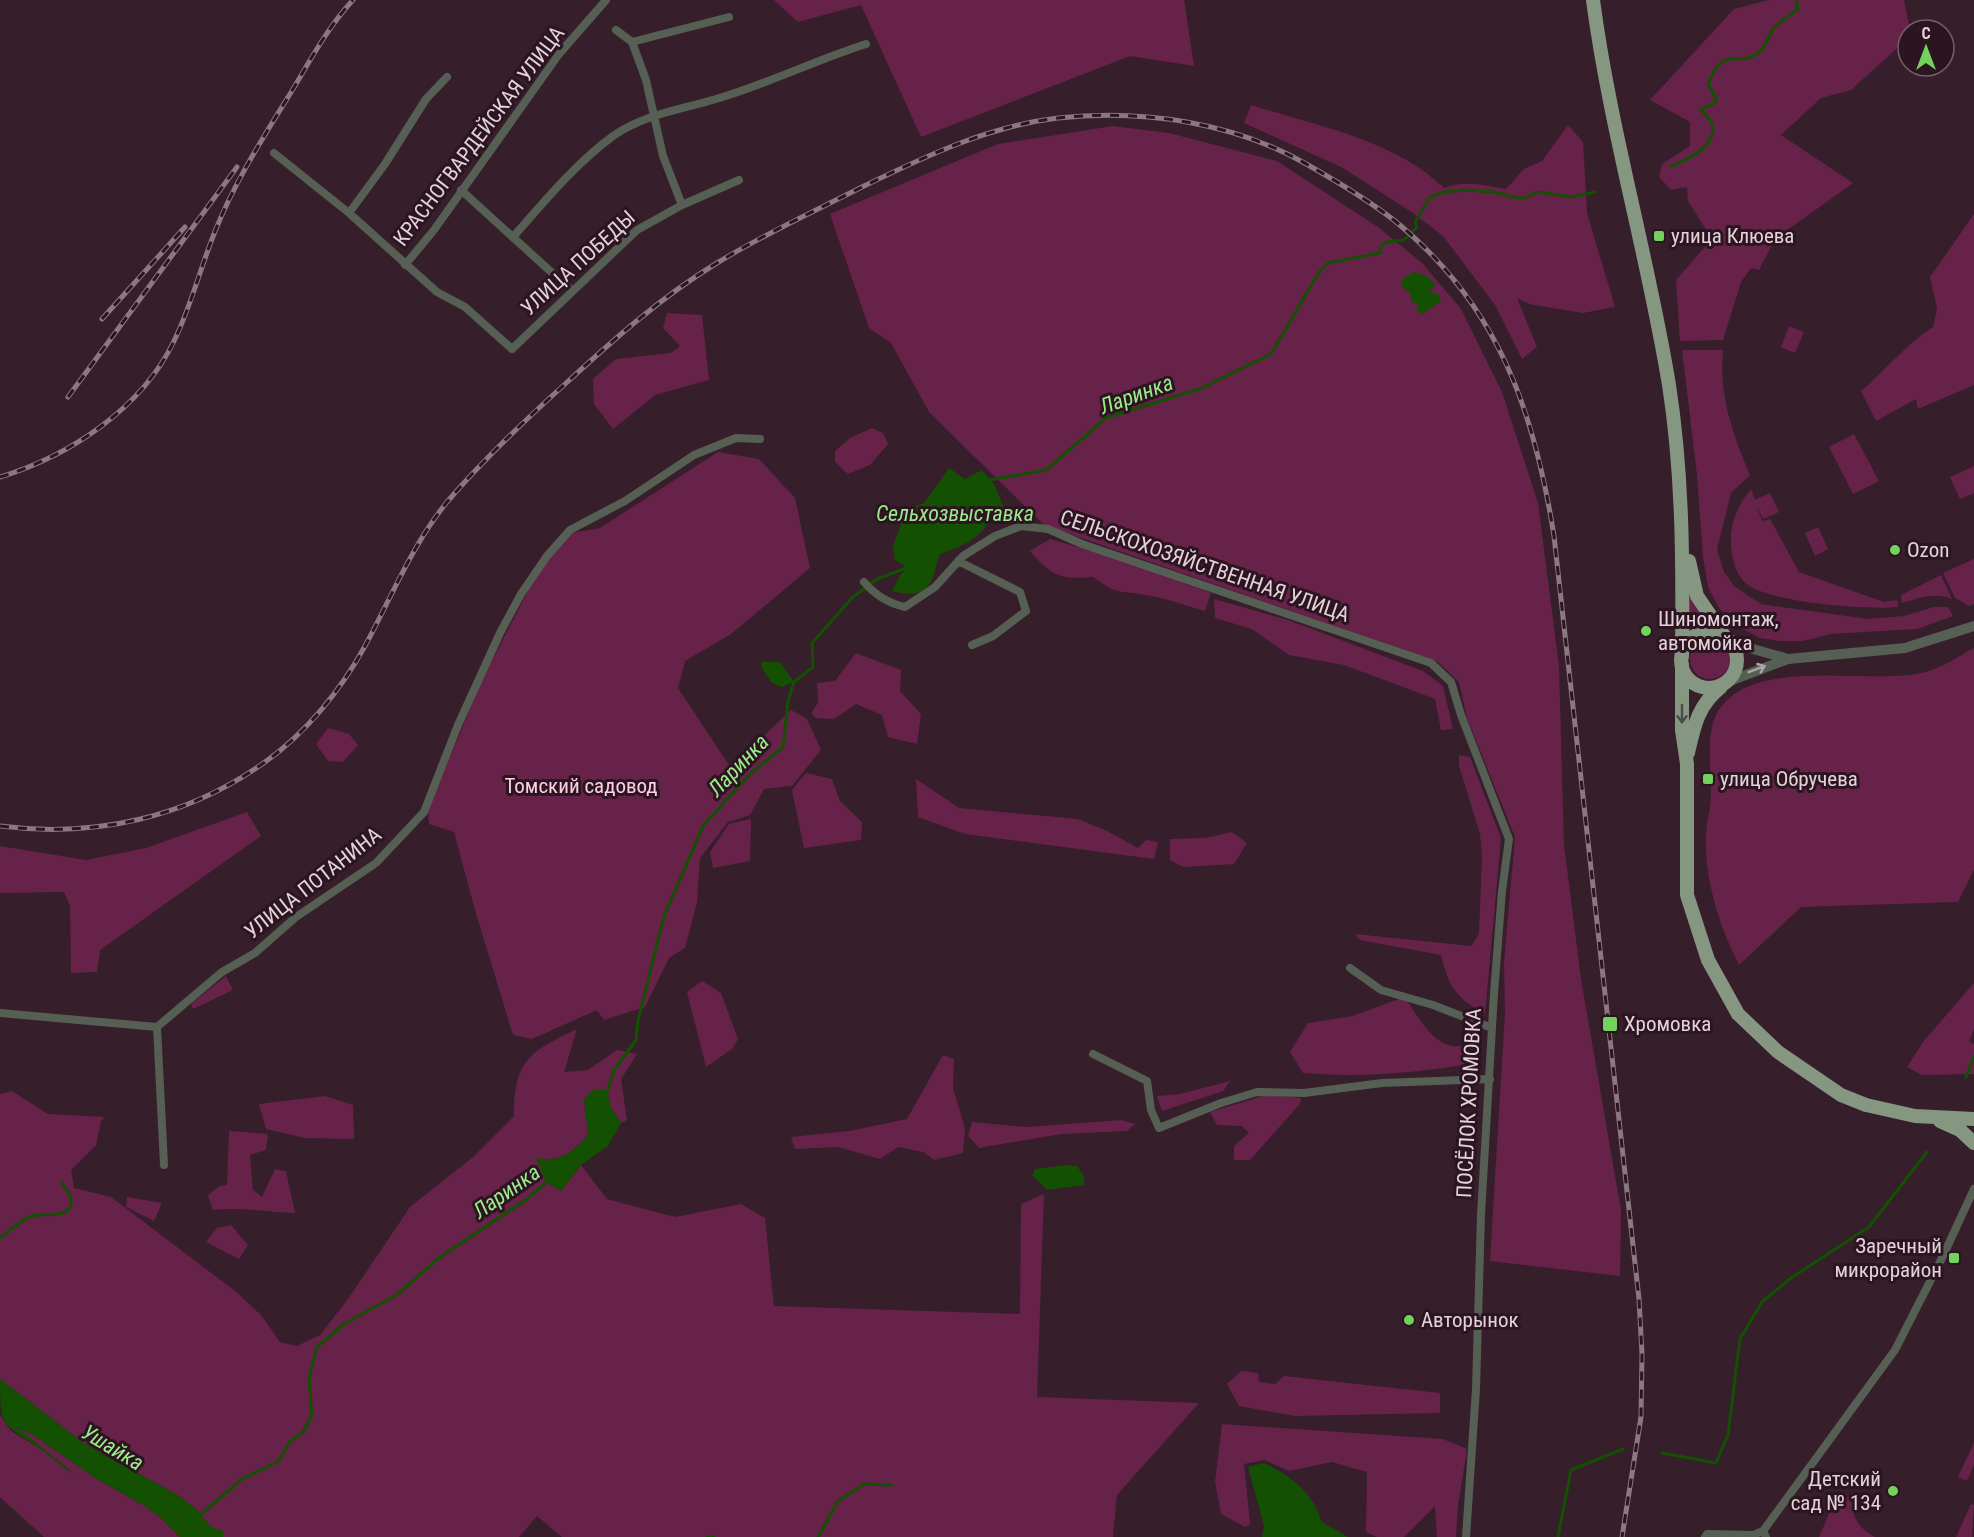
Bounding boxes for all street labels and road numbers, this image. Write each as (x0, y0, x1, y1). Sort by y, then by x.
street label: КРАСНОГВАРДЕЙСКАЯ УЛИЦА (389, 22, 569, 250)
street label: УЛИЦА ПОБЕДЫ (516, 206, 640, 320)
street label: СЕЛЬСКОХОЗЯЙСТВЕННАЯ УЛИЦА (1057, 505, 1353, 627)
street label: УЛИЦА ПОТАНИНА (240, 822, 386, 944)
street label: ПОСЁЛОК ХРОМОВКА (1452, 1008, 1486, 1198)

